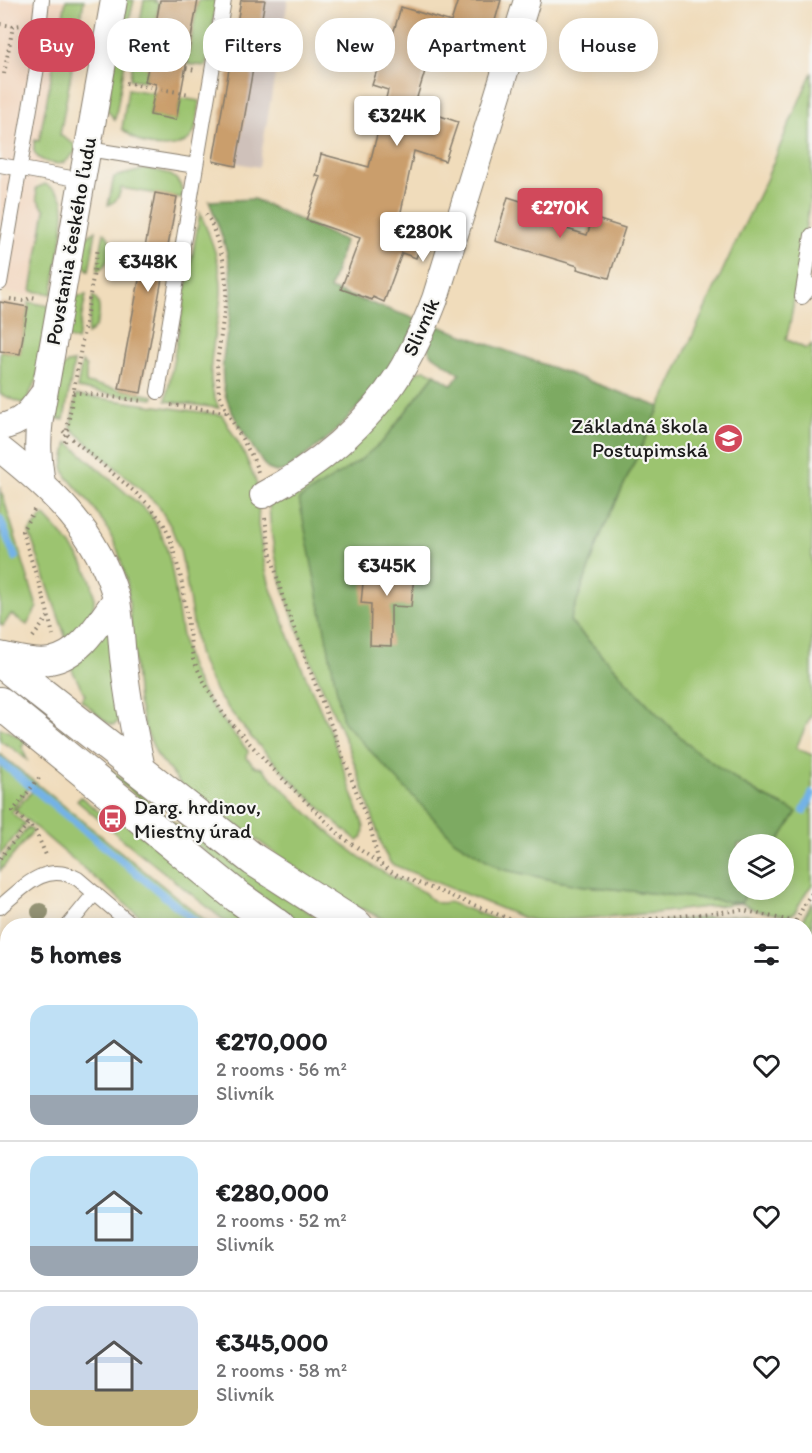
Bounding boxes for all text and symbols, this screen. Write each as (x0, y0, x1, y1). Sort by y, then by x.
chip: Buy (18, 18, 95, 72)
chip: Rent (107, 18, 191, 72)
chip: Filters (203, 18, 303, 72)
chip: New (315, 18, 395, 72)
chip: Apartment (407, 18, 547, 72)
chip: House (559, 18, 658, 72)
pin: €324K (355, 96, 439, 147)
text: €324K (368, 103, 426, 127)
street label: Povstania českého ľudu (40, 135, 101, 347)
pin: €270K (518, 188, 602, 239)
text: €270K (532, 195, 588, 219)
pin: €280K (381, 212, 465, 263)
text: €280K (394, 219, 452, 243)
pin: €348K (106, 242, 190, 293)
text: €348K (119, 249, 177, 273)
street label: Slivník (397, 294, 444, 360)
place label: Základná škola Postupimská (571, 413, 708, 462)
school or university icon: Základná škola Postupimská (713, 422, 745, 454)
pin: €345K (345, 546, 429, 597)
text: €345K (358, 553, 416, 577)
place label: Darg. hrdinov, Miestny úrad (134, 794, 261, 843)
bus stop icon: Darg. hrdinov, Miestny úrad (97, 803, 129, 835)
map controls (728, 834, 794, 900)
button: layers (728, 834, 794, 900)
text: 5 homes (30, 938, 122, 970)
icon: filters (750, 938, 783, 971)
text: €270,000 (216, 1025, 328, 1057)
icon: home (78, 1029, 150, 1101)
icon: heart (750, 1049, 783, 1082)
text: 2 rooms · 56 m² (216, 1057, 347, 1081)
text: Slivník (216, 1081, 274, 1105)
text: €280,000 (216, 1176, 329, 1208)
icon: home (78, 1180, 150, 1252)
icon: heart (750, 1200, 783, 1233)
text: 2 rooms · 52 m² (216, 1208, 347, 1232)
text: Slivník (216, 1232, 274, 1256)
text: €345,000 (216, 1326, 329, 1358)
icon: home (78, 1330, 150, 1402)
icon: heart (750, 1350, 783, 1383)
text: 2 rooms · 58 m² (216, 1358, 347, 1382)
text: Slivník (216, 1382, 274, 1406)

